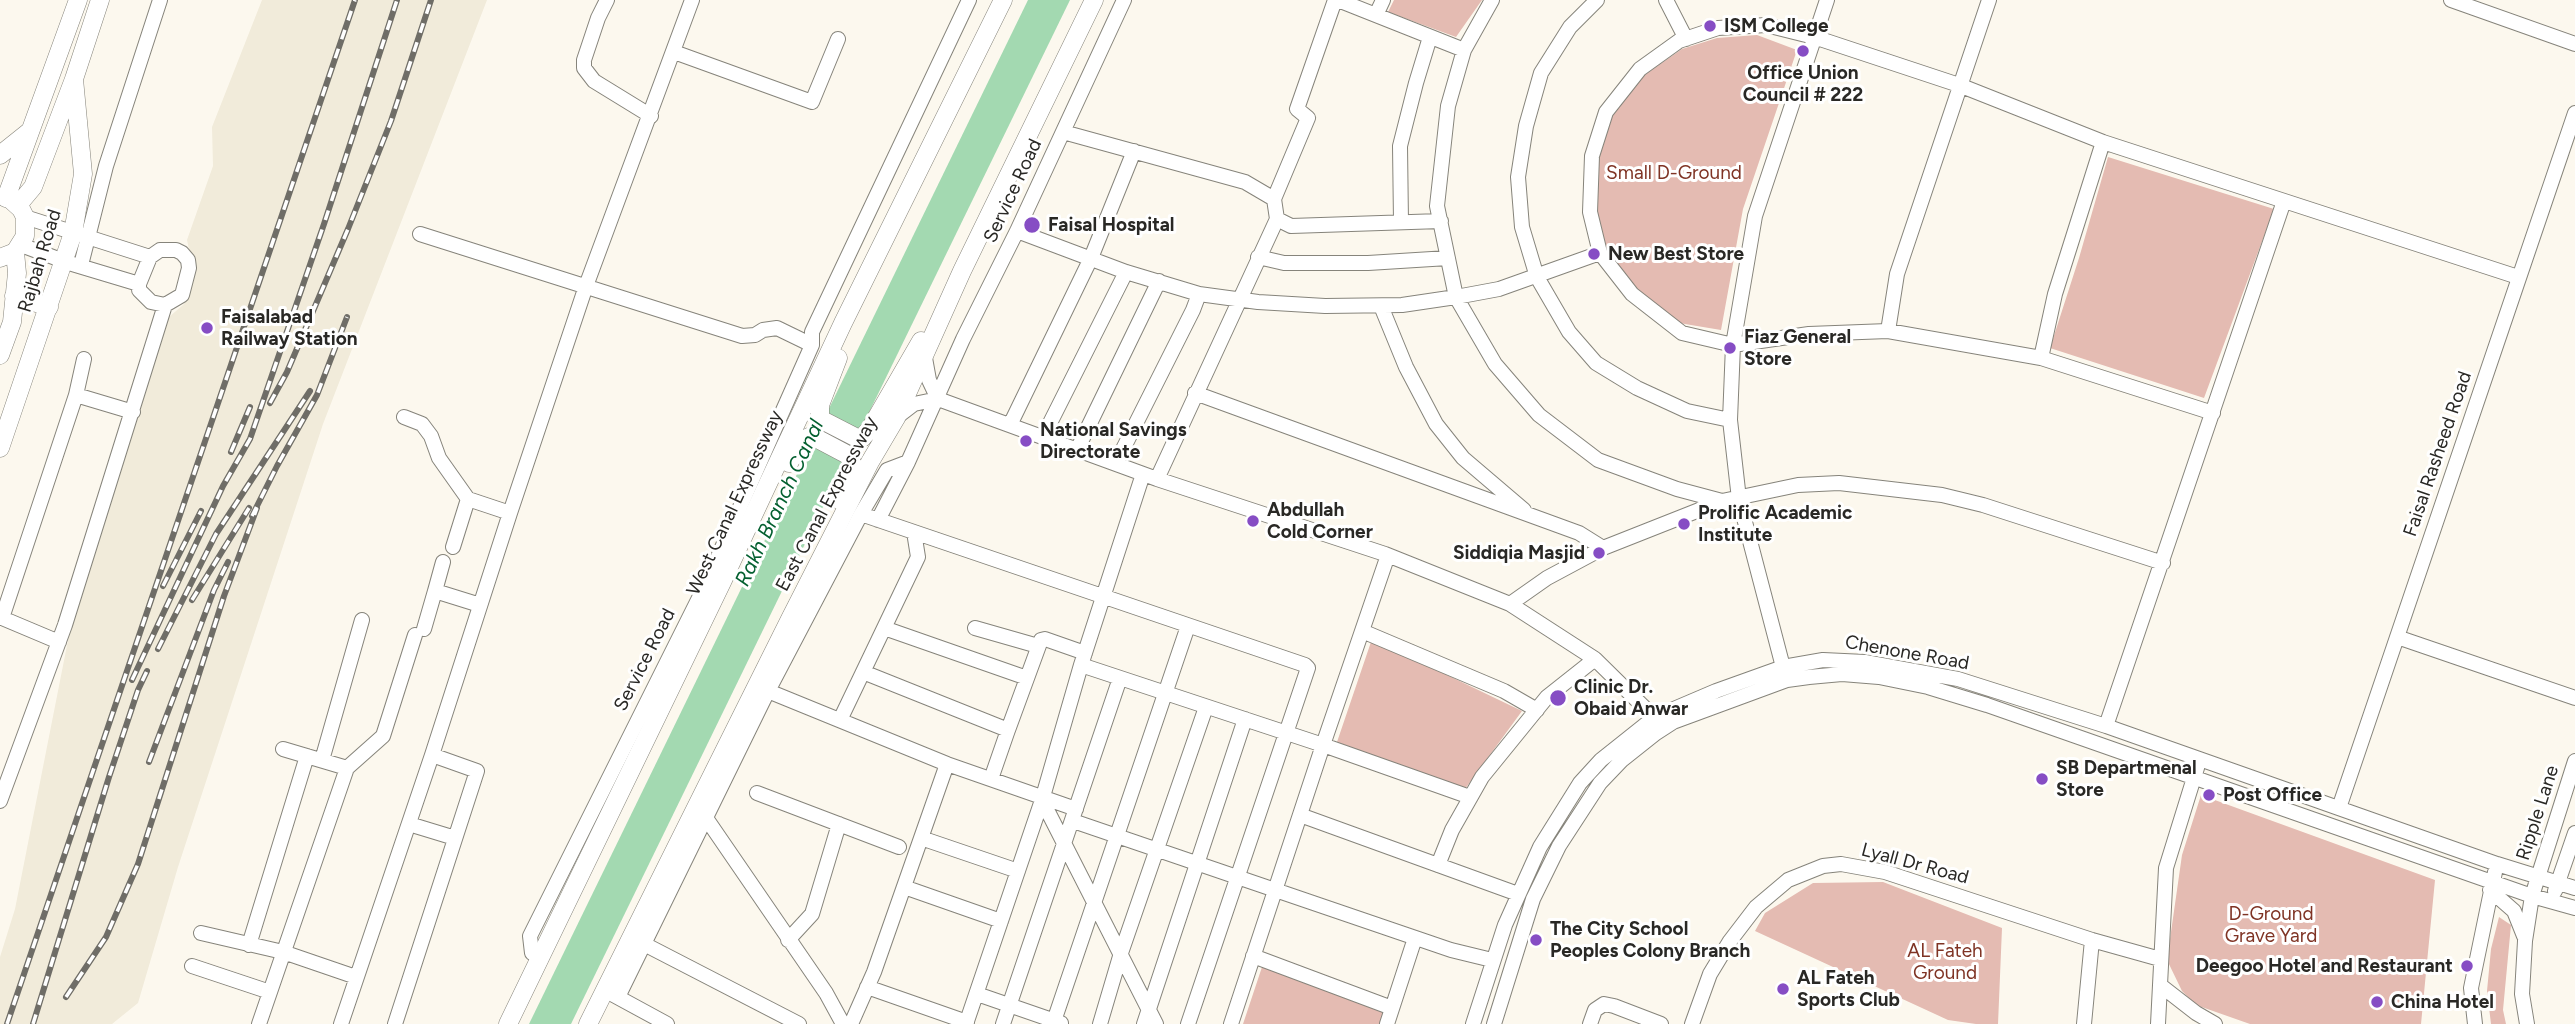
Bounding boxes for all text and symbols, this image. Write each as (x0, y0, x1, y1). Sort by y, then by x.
place label: ISM College (1724, 15, 1828, 37)
marker: ISM College (1702, 18, 1718, 34)
marker: Office Union Council # 222 (1795, 43, 1811, 59)
place label: Office Union Council # 222 (1743, 62, 1863, 106)
street label: Service Road (979, 136, 1047, 246)
park label: Small D-Ground (1606, 162, 1742, 184)
street label: Rajbah Road (14, 207, 66, 315)
place label: Faisal Hospital (1048, 214, 1174, 236)
marker: Faisal Hospital (1022, 215, 1042, 235)
place label: New Best Store (1608, 243, 1744, 265)
marker: New Best Store (1586, 246, 1602, 262)
place label: Faisalabad Railway Station (221, 306, 357, 350)
marker: Faisalabad Railway Station (199, 320, 215, 336)
place label: Fiaz General Store (1744, 326, 1851, 370)
marker: Fiaz General Store (1722, 340, 1738, 356)
street label: Faisal Rasheed Road (2399, 368, 2477, 540)
street label: West Canal Expressway (682, 407, 788, 599)
street label: East Canal Expressway (771, 413, 883, 595)
water label: Rakh Branch Canal (730, 416, 830, 590)
place label: National Savings Directorate (1040, 419, 1187, 463)
marker: National Savings Directorate (1018, 433, 1034, 449)
place label: Abdullah Cold Corner (1267, 499, 1373, 543)
place label: Prolific Academic Institute (1698, 502, 1852, 546)
marker: Abdullah Cold Corner (1245, 513, 1261, 529)
marker: Prolific Academic Institute (1676, 516, 1692, 532)
place label: Siddiqia Masjid (1453, 542, 1585, 564)
marker: Siddiqia Masjid (1591, 545, 1607, 561)
street label: Service Road (609, 605, 681, 715)
street label: Chenone Road (1843, 631, 1971, 675)
place label: Clinic Dr. Obaid Anwar (1574, 676, 1688, 720)
marker: Clinic Dr. Obaid Anwar (1548, 688, 1568, 708)
place label: SB Departmenal Store (2056, 757, 2197, 801)
street label: Ripple Lane (2512, 763, 2564, 863)
marker: SB Departmenal Store (2034, 771, 2050, 787)
place label: Post Office (2223, 784, 2322, 806)
marker: Post Office (2201, 787, 2217, 803)
street label: Lyall Dr Road (1859, 839, 1971, 889)
park label: D-Ground Grave Yard (2225, 903, 2317, 947)
place label: The City School Peoples Colony Branch (1550, 918, 1750, 962)
marker: The City School Peoples Colony Branch (1528, 932, 1544, 948)
park label: AL Fateh Ground (1907, 940, 1983, 984)
place label: Deegoo Hotel and Restaurant (2196, 955, 2453, 977)
marker: Deegoo Hotel and Restaurant (2459, 958, 2475, 974)
place label: AL Fateh Sports Club (1797, 967, 1900, 1011)
marker: AL Fateh Sports Club (1775, 981, 1791, 997)
place label: China Hotel (2391, 991, 2494, 1013)
marker: China Hotel (2369, 994, 2385, 1010)

